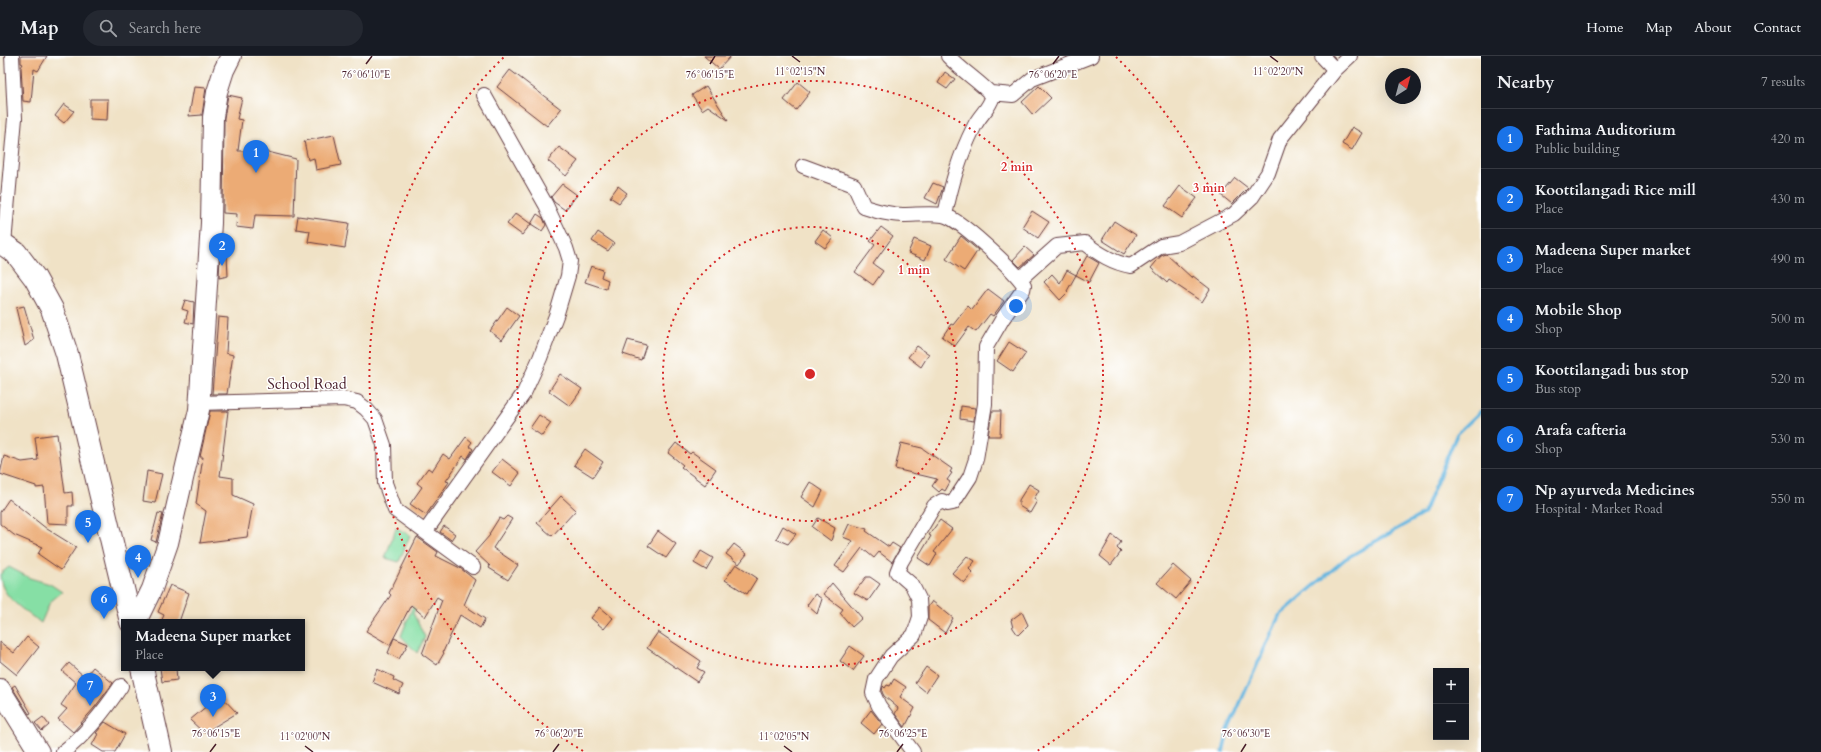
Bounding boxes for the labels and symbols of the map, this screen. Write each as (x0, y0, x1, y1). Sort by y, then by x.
text: 11°02'15"N (775, 65, 826, 79)
text: 11°02'20"N (1253, 65, 1304, 79)
text: 76°06'10"E (342, 68, 390, 82)
text: 76°06'15"E (686, 68, 734, 82)
text: 76°06'20"E (1029, 68, 1077, 82)
north arrow (1385, 68, 1421, 104)
pin: 1 (243, 140, 269, 173)
text: 2 min (1001, 159, 1033, 175)
text: 3 min (1193, 180, 1225, 196)
pin: 2 (209, 233, 235, 266)
text: 1 min (898, 262, 930, 278)
your location (1006, 296, 1026, 316)
centre of rings (803, 367, 817, 381)
street label: School Road (267, 374, 347, 394)
pin: 5 (75, 510, 101, 543)
pin: 4 (125, 545, 151, 578)
pin: 6 (91, 586, 117, 619)
pin: 7 (77, 673, 103, 706)
pin: 3 (200, 684, 226, 717)
text: 76°06'15"E (192, 727, 240, 741)
text: 76°06'20"E (535, 727, 583, 741)
text: 76°06'25"E (879, 727, 927, 741)
text: 76°06'30"E (1222, 727, 1270, 741)
text: 11°02'00"N (280, 730, 331, 744)
text: 11°02'05"N (759, 730, 810, 744)

